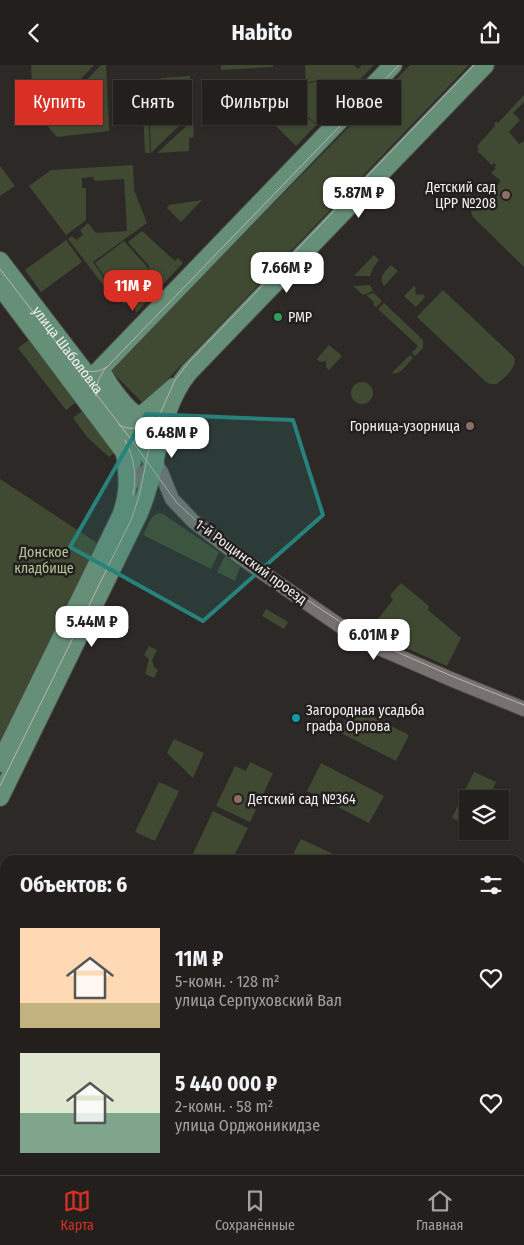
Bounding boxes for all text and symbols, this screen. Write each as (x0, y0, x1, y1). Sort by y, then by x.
icon: back (20, 19, 48, 47)
text: Habito (232, 19, 292, 46)
icon: share (476, 19, 504, 47)
chip: Купить (15, 80, 103, 125)
chip: Снять (113, 80, 192, 125)
chip: Фильтры (202, 80, 307, 125)
chip: Новое (317, 80, 401, 125)
pin: 5.87M ₽ (313, 177, 405, 219)
place label: Детский сад ЦРР №208 (425, 179, 496, 212)
text: 5.87M ₽ (334, 183, 384, 202)
marker: Детский сад ЦРР №208 (500, 189, 512, 201)
pin: 7.66M ₽ (241, 251, 333, 294)
text: 7.66M ₽ (262, 258, 312, 277)
pin: 11M ₽ (98, 269, 168, 312)
text: 11M ₽ (115, 276, 151, 295)
street label: улица Шаболовка (29, 303, 107, 397)
place label: PMP (288, 309, 312, 326)
marker: PMP (272, 311, 284, 323)
pin: 6.48M ₽ (126, 417, 218, 459)
place label: Горница-узорница (350, 418, 460, 435)
marker: Горница-узорница (464, 420, 476, 432)
text: 6.48M ₽ (146, 423, 198, 442)
street label: 1-й Рощинский проезд (192, 516, 310, 608)
park label: Донское кладбище (14, 544, 74, 577)
pin: 5.44M ₽ (46, 605, 138, 648)
text: 5.44M ₽ (66, 612, 118, 631)
pin: 6.01M ₽ (328, 619, 420, 661)
text: 6.01M ₽ (349, 625, 399, 644)
place label: Загородная усадьба графа Орлова (306, 702, 425, 735)
marker: Загородная усадьба графа Орлова (290, 712, 302, 724)
map controls (459, 790, 509, 840)
button: layers (459, 790, 509, 840)
place label: Детский сад №364 (247, 791, 356, 808)
marker: Детский сад №364 (232, 793, 244, 805)
icon: filters (477, 871, 505, 899)
text: Объектов: 6 (20, 872, 127, 898)
text: 11M ₽ (175, 946, 223, 972)
icon: home (60, 948, 120, 1008)
icon: heart (477, 964, 505, 992)
text: 5-комн. · 128 m² (175, 972, 280, 991)
text: улица Серпуховский Вал (175, 991, 342, 1010)
text: 5 440 000 ₽ (175, 1071, 277, 1097)
icon: home (60, 1073, 120, 1133)
icon: heart (477, 1089, 505, 1117)
text: 2-комн. · 58 m² (175, 1097, 273, 1116)
text: улица Орджоникидзе (175, 1116, 320, 1135)
tab: Карта (61, 1187, 94, 1234)
tab: Сохранённые (215, 1187, 295, 1234)
tab: Главная (416, 1187, 463, 1234)

